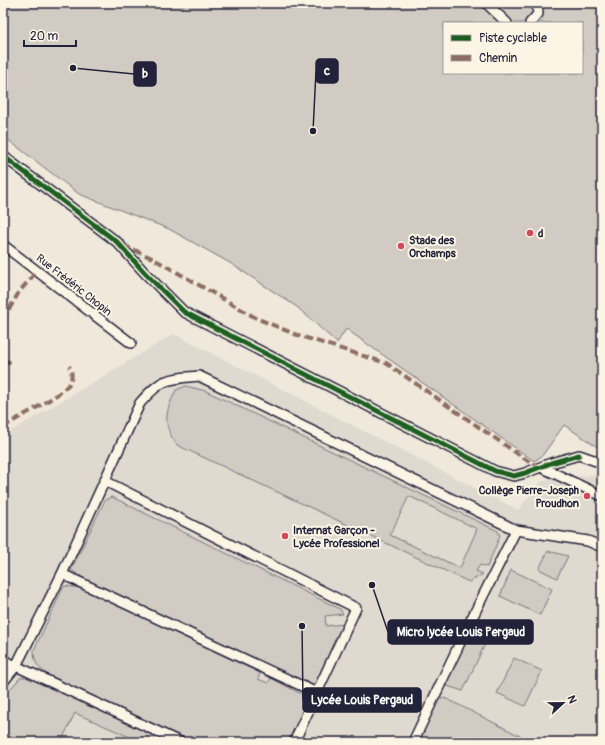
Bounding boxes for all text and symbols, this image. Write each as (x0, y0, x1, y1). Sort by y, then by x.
scale bar (24, 22, 76, 48)
legend (443, 22, 583, 74)
text: 20 m (30, 29, 59, 44)
text: Piste cyclable (479, 31, 547, 46)
text: Chemin (479, 51, 518, 66)
callout: c (316, 59, 338, 83)
callout: b (134, 62, 156, 86)
text: c (323, 64, 330, 79)
text: b (142, 67, 148, 82)
place label: d (538, 227, 543, 240)
marker: d (525, 228, 535, 238)
place label: Stade des Orchamps (409, 234, 456, 260)
marker: Stade des Orchamps (396, 241, 406, 251)
street label: Rue Frédéric Chopin (34, 251, 114, 319)
place label: Collège Pierre-Joseph Proudhon (479, 484, 579, 510)
marker: Collège Pierre-Joseph Proudhon (582, 491, 592, 501)
place label: Internat Garçon - Lycée Professionel (293, 524, 380, 550)
marker: Internat Garçon - Lycée Professionel (280, 531, 290, 541)
callout: Micro lycée Louis Pergaud (388, 620, 533, 644)
text: Micro lycée Louis Pergaud (397, 625, 525, 640)
north arrow (543, 683, 583, 723)
callout: Lycée Louis Pergaud (303, 688, 421, 712)
text: Lycée Louis Pergaud (311, 693, 413, 708)
text: N (564, 694, 579, 706)

